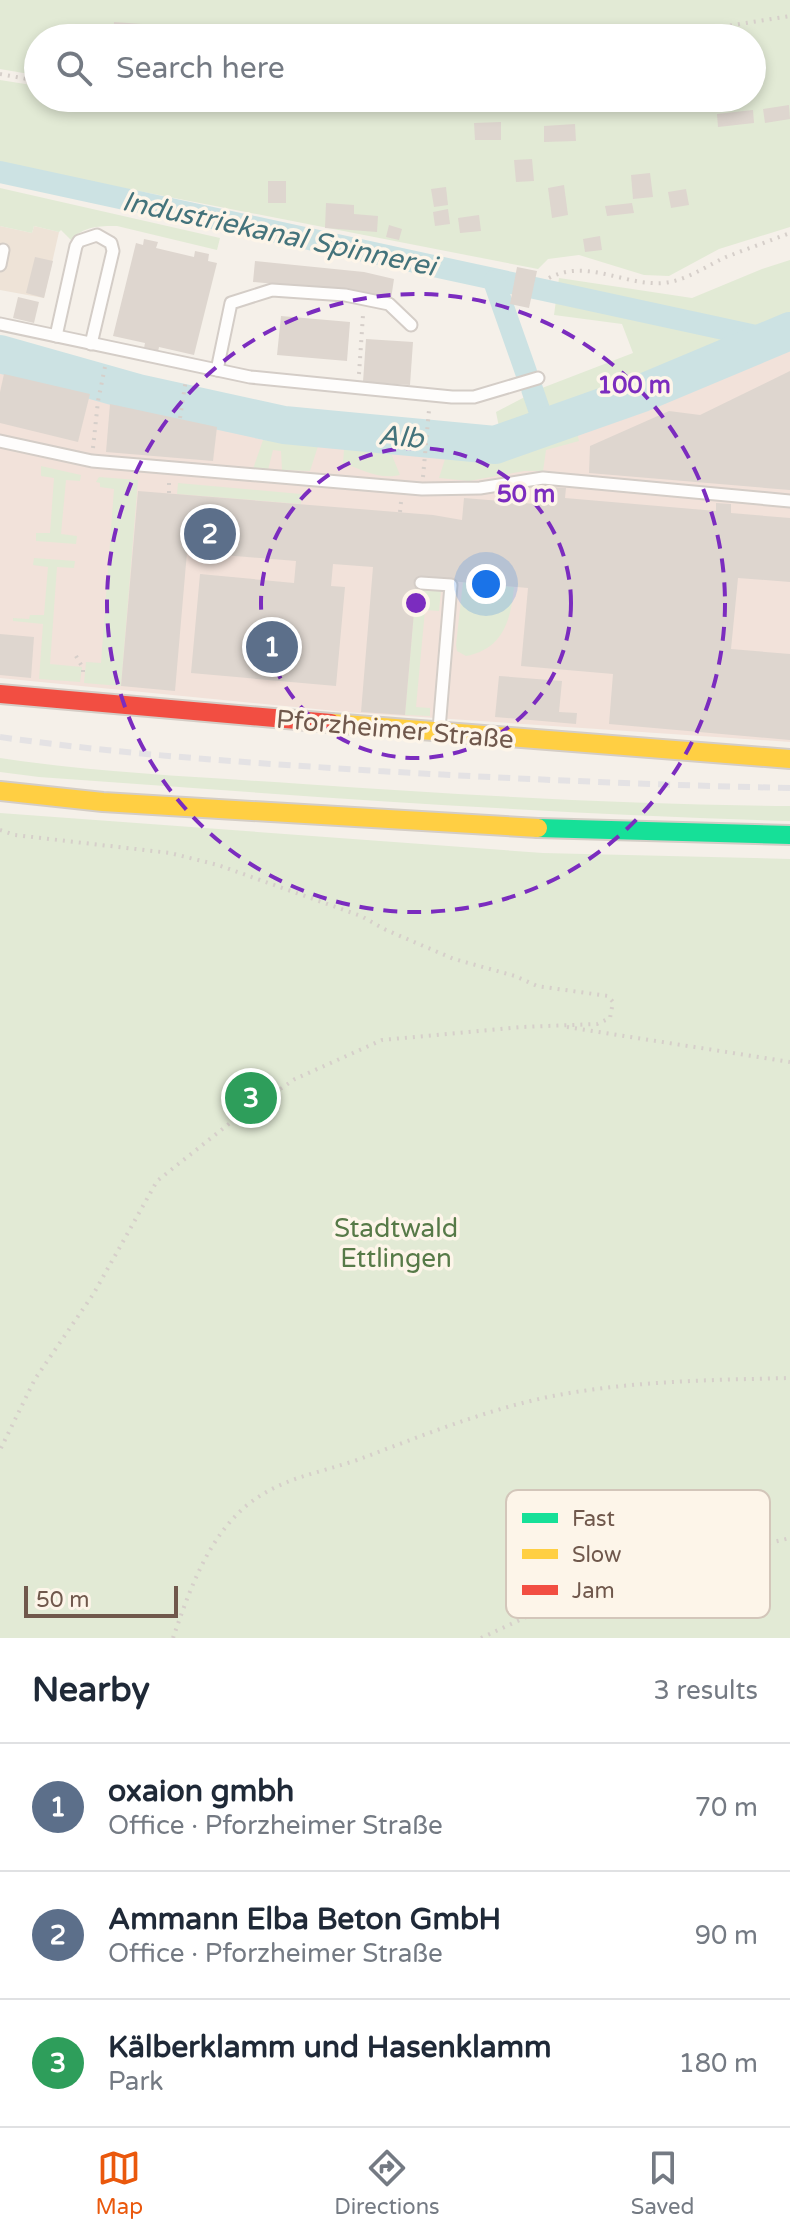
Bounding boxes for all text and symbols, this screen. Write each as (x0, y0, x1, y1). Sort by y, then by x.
search box (24, 24, 766, 112)
icon: search (52, 46, 96, 90)
text: Search here (116, 50, 285, 87)
water label: Industriekanal Spinnerei (119, 184, 442, 284)
text: 100 m (597, 371, 671, 400)
water label: Alb (377, 418, 426, 456)
text: 50 m (497, 480, 555, 509)
pin: 2 (184, 504, 236, 564)
your location (466, 564, 506, 604)
centre of rings (402, 589, 430, 617)
pin: 1 (246, 617, 298, 677)
street label: Pforzheimer Straße (275, 704, 515, 755)
pin: 3 (225, 1068, 277, 1128)
park label: Stadtwald Ettlingen (334, 1213, 458, 1274)
legend (506, 1490, 770, 1618)
text: Fast (572, 1506, 615, 1532)
text: Slow (572, 1542, 622, 1568)
text: Jam (572, 1578, 615, 1604)
scale bar (24, 1582, 178, 1618)
text: 50 m (36, 1587, 90, 1613)
text: Nearby (32, 1670, 150, 1711)
text: 3 results (653, 1675, 758, 1706)
text: oxaion gmbh (108, 1773, 294, 1810)
text: 1 (50, 1792, 66, 1823)
text: 70 m (695, 1792, 758, 1823)
text: Office · Pforzheimer Straße (108, 1810, 443, 1841)
text: Ammann Elba Beton GmbH (108, 1901, 501, 1938)
text: 2 (50, 1920, 66, 1951)
text: 90 m (695, 1920, 758, 1951)
text: Office · Pforzheimer Straße (108, 1938, 443, 1969)
text: Kälberklamm und Hasenklamm (108, 2029, 552, 2066)
text: 3 (50, 2048, 66, 2079)
text: 180 m (678, 2048, 758, 2079)
text: Park (108, 2066, 164, 2097)
tab: Map (96, 2146, 143, 2220)
tab: Directions (334, 2146, 440, 2220)
tab: Saved (631, 2146, 694, 2220)

